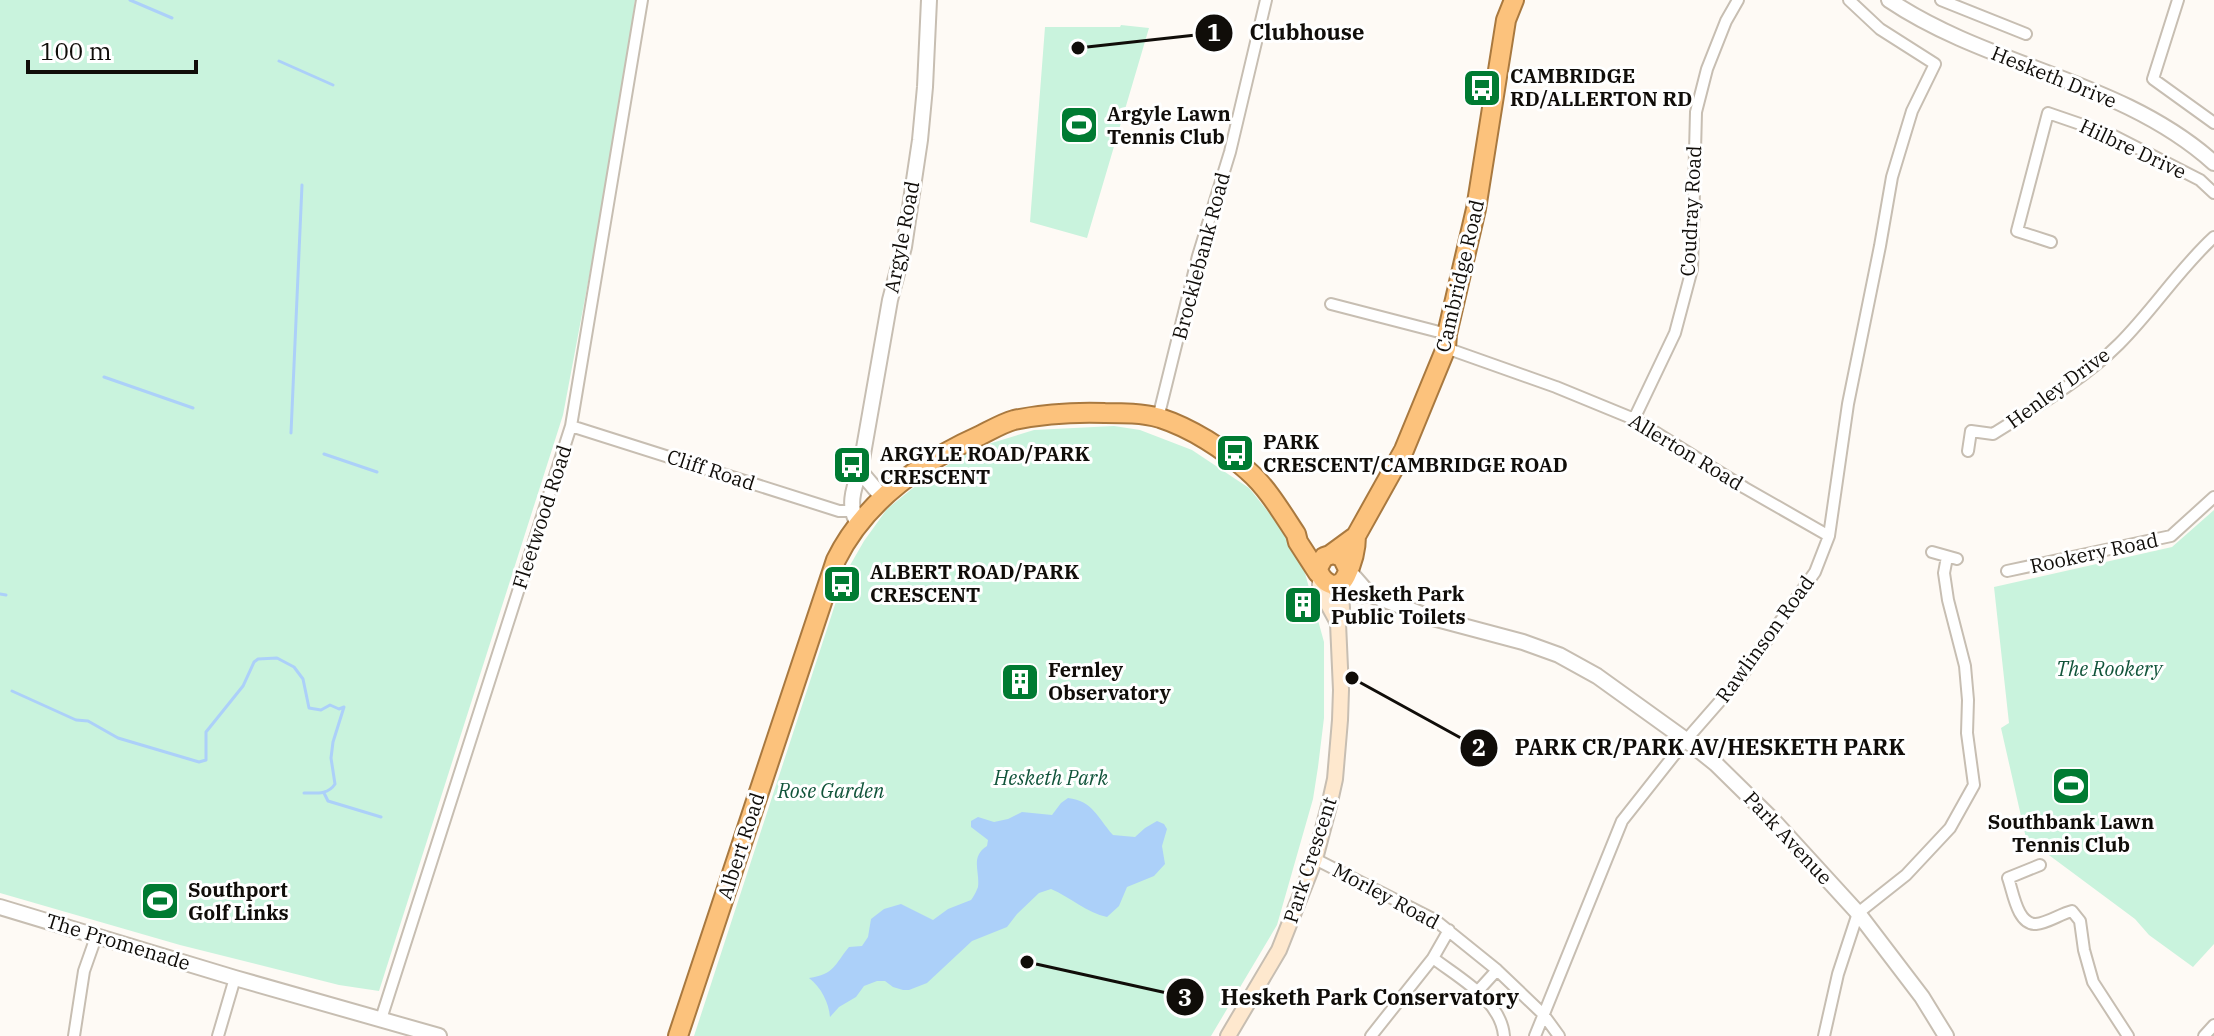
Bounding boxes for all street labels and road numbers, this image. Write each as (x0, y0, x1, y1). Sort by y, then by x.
street label: Hesketh Drive (1987, 39, 2121, 114)
street label: Hilbre Drive (2076, 112, 2191, 185)
street label: Coudray Road (1674, 145, 1707, 277)
street label: Brocklebank Road (1165, 169, 1236, 343)
street label: Argyle Road (877, 179, 926, 295)
street label: Cambridge Road (1429, 197, 1490, 355)
street label: Henley Drive (2001, 341, 2115, 434)
street label: Allerton Road (1624, 407, 1748, 496)
street label: Fleetwood Road (506, 441, 578, 592)
street label: Cliff Road (664, 443, 759, 496)
street label: Rookery Road (2027, 526, 2161, 579)
street label: Rawlinson Road (1709, 570, 1820, 708)
street label: Park Avenue (1738, 785, 1839, 890)
street label: Albert Road (711, 789, 770, 903)
street label: Park Crescent (1276, 793, 1343, 926)
street label: Morley Road (1328, 856, 1444, 935)
street label: The Promenade (43, 907, 194, 976)

